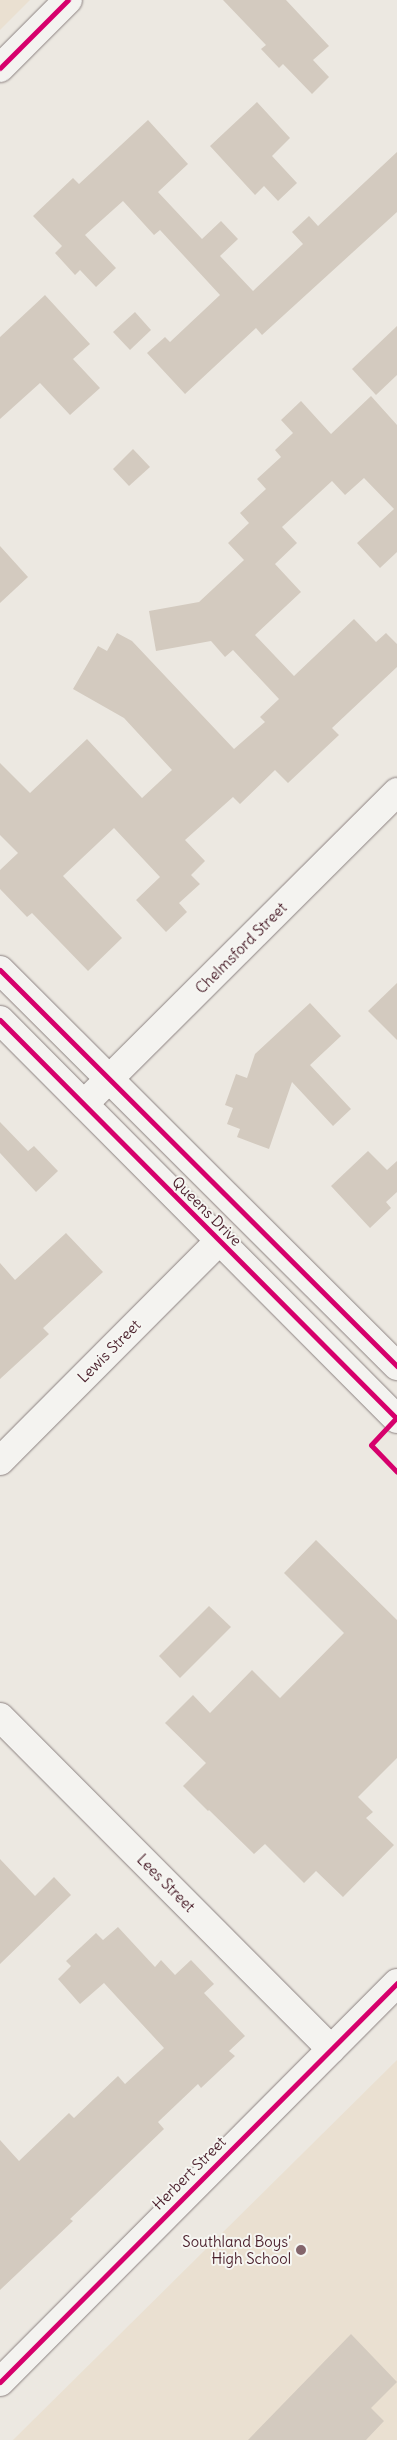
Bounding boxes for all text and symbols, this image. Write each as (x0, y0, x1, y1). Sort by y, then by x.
street label: Chelmsford Street (192, 899, 290, 997)
street label: Queens Drive (169, 1173, 245, 1249)
street label: Lewis Street (74, 1316, 144, 1386)
street label: Lees Street (133, 1850, 199, 1916)
street label: Herbert Street (149, 2133, 229, 2213)
place label: Southland Boys' High School (182, 2232, 291, 2267)
marker: Southland Boys' High School (295, 2244, 307, 2256)

